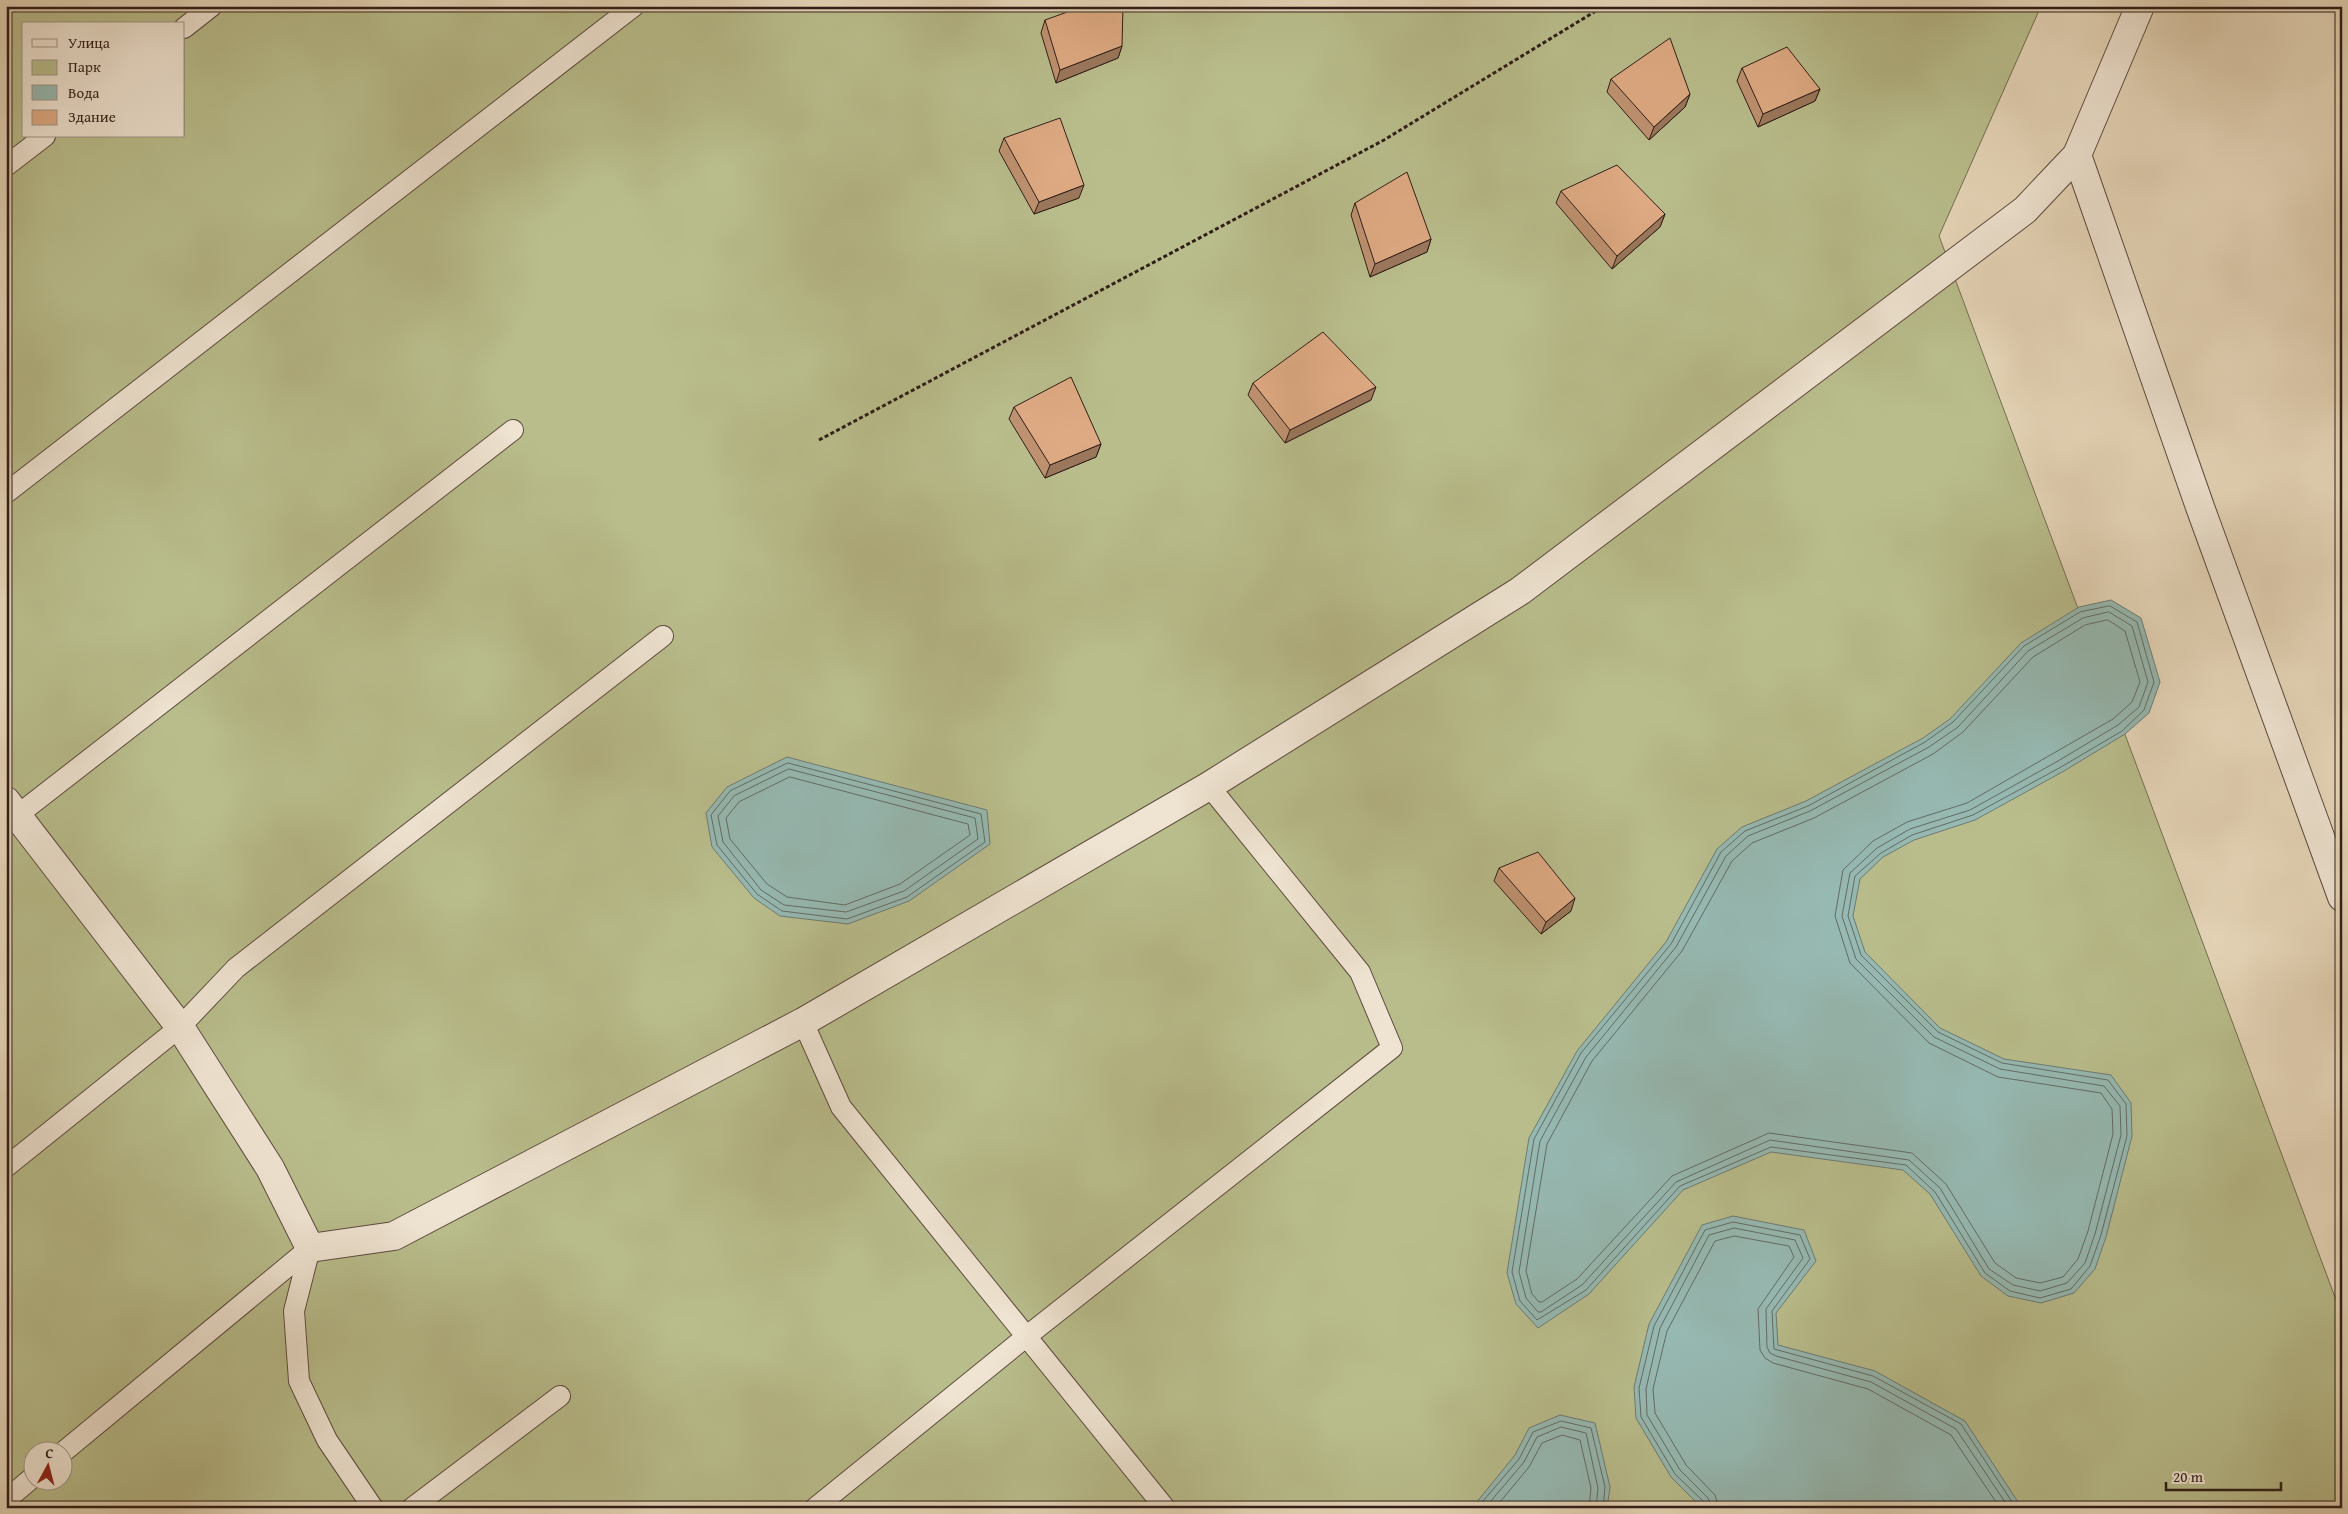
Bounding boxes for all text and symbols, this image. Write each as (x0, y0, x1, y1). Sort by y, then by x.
legend (22, 22, 185, 138)
text: Улица (68, 32, 111, 53)
text: Парк (68, 56, 101, 77)
text: Вода (68, 82, 100, 103)
text: Здание (68, 106, 116, 127)
north arrow (22, 1442, 72, 1492)
text: С (44, 1443, 55, 1464)
scale bar (2166, 1459, 2280, 1491)
text: 20 m (2173, 1466, 2204, 1487)

